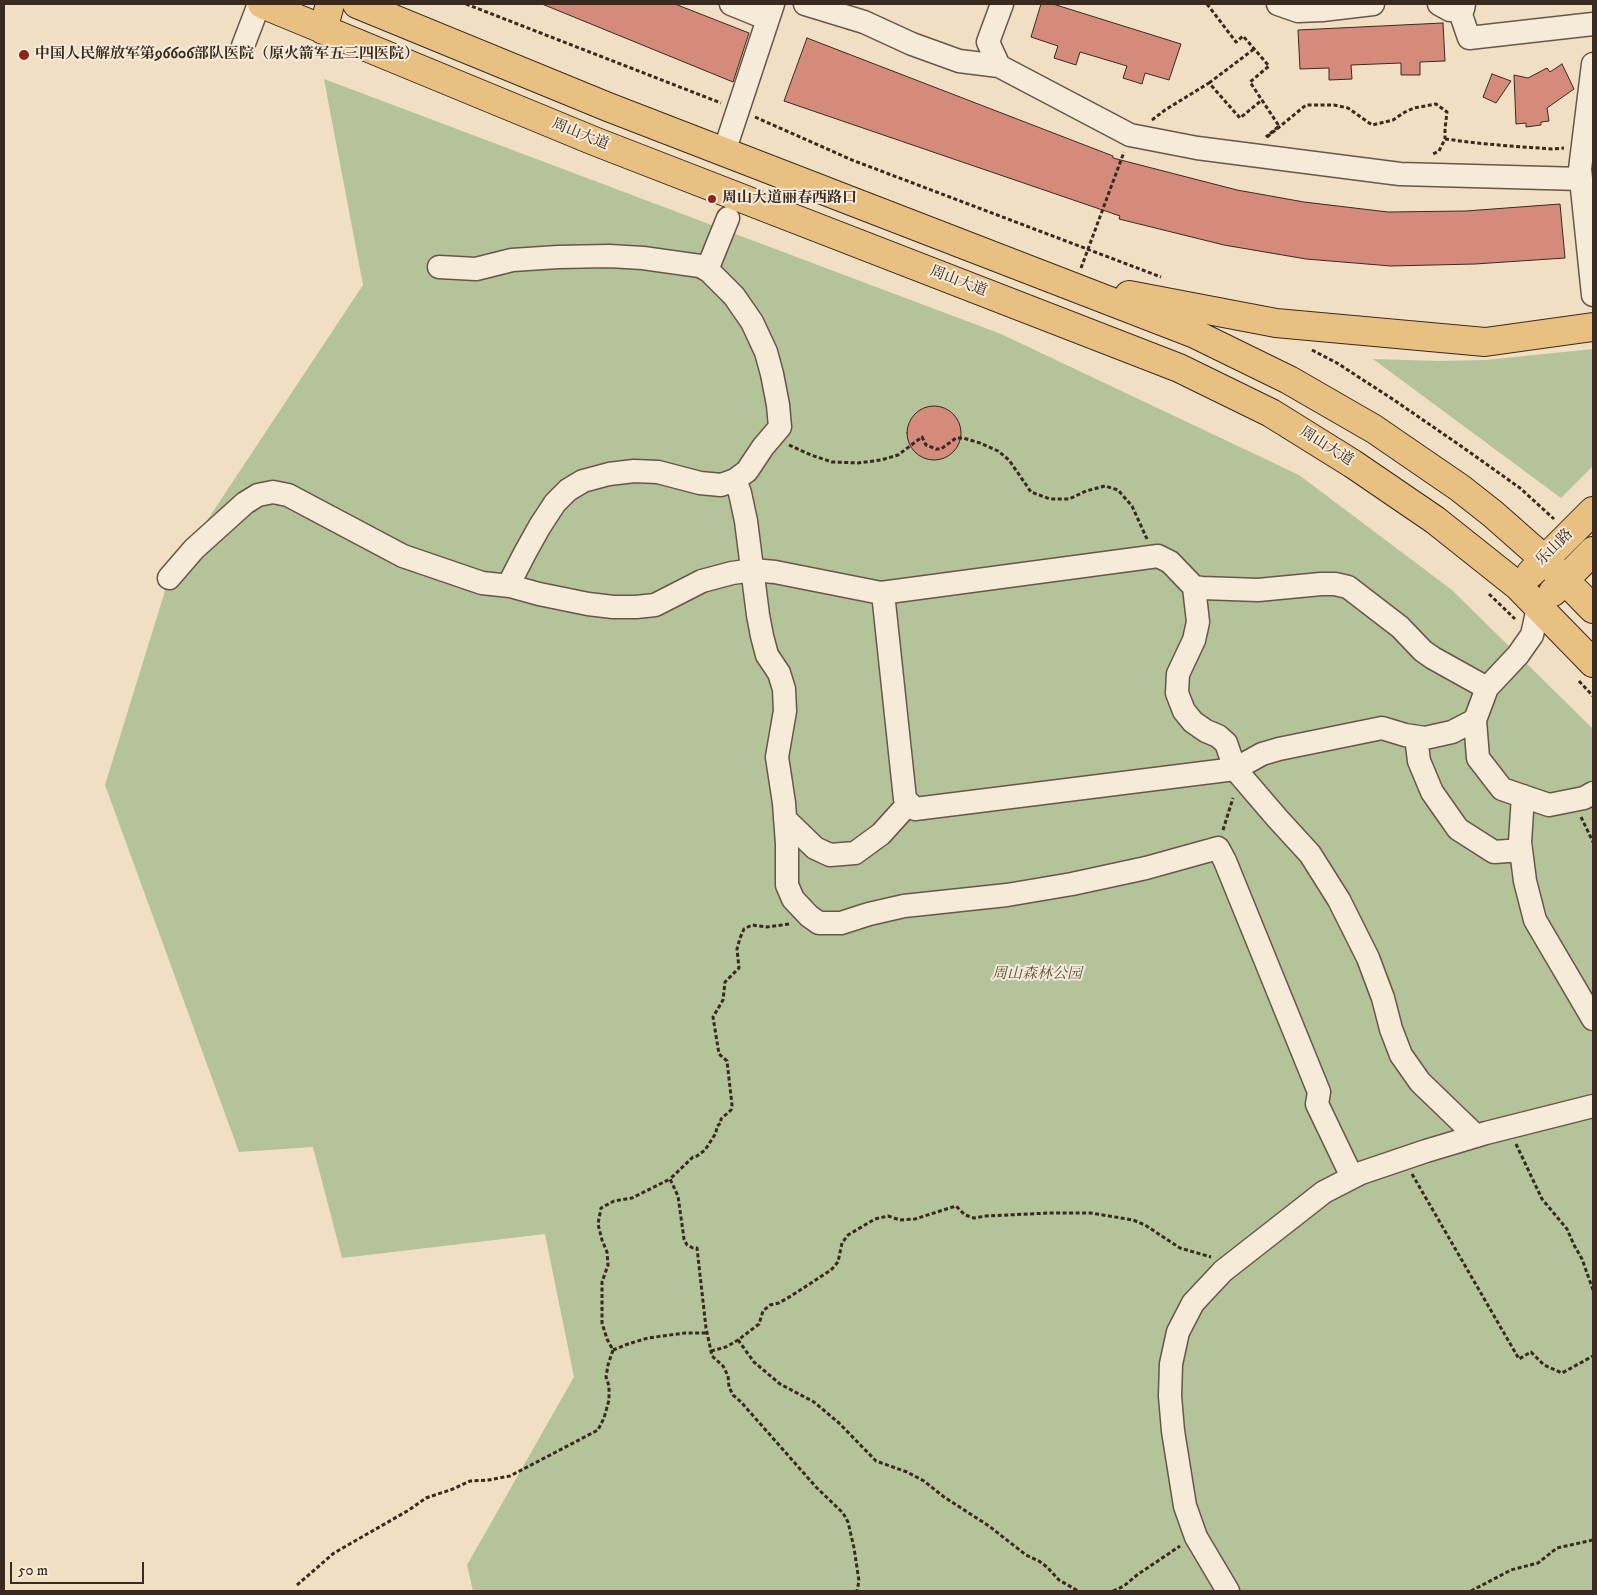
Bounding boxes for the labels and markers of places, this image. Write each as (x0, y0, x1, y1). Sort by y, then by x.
place label: 中国人民解放军第96606部队医院（原火箭军五三四医院） (35, 46, 419, 64)
marker: 中国人民解放军第96606部队医院（原火箭军五三四医院） (17, 48, 31, 62)
place label: 周山大道丽春西路口 (722, 190, 857, 208)
marker: 周山大道丽春西路口 (706, 193, 718, 205)

